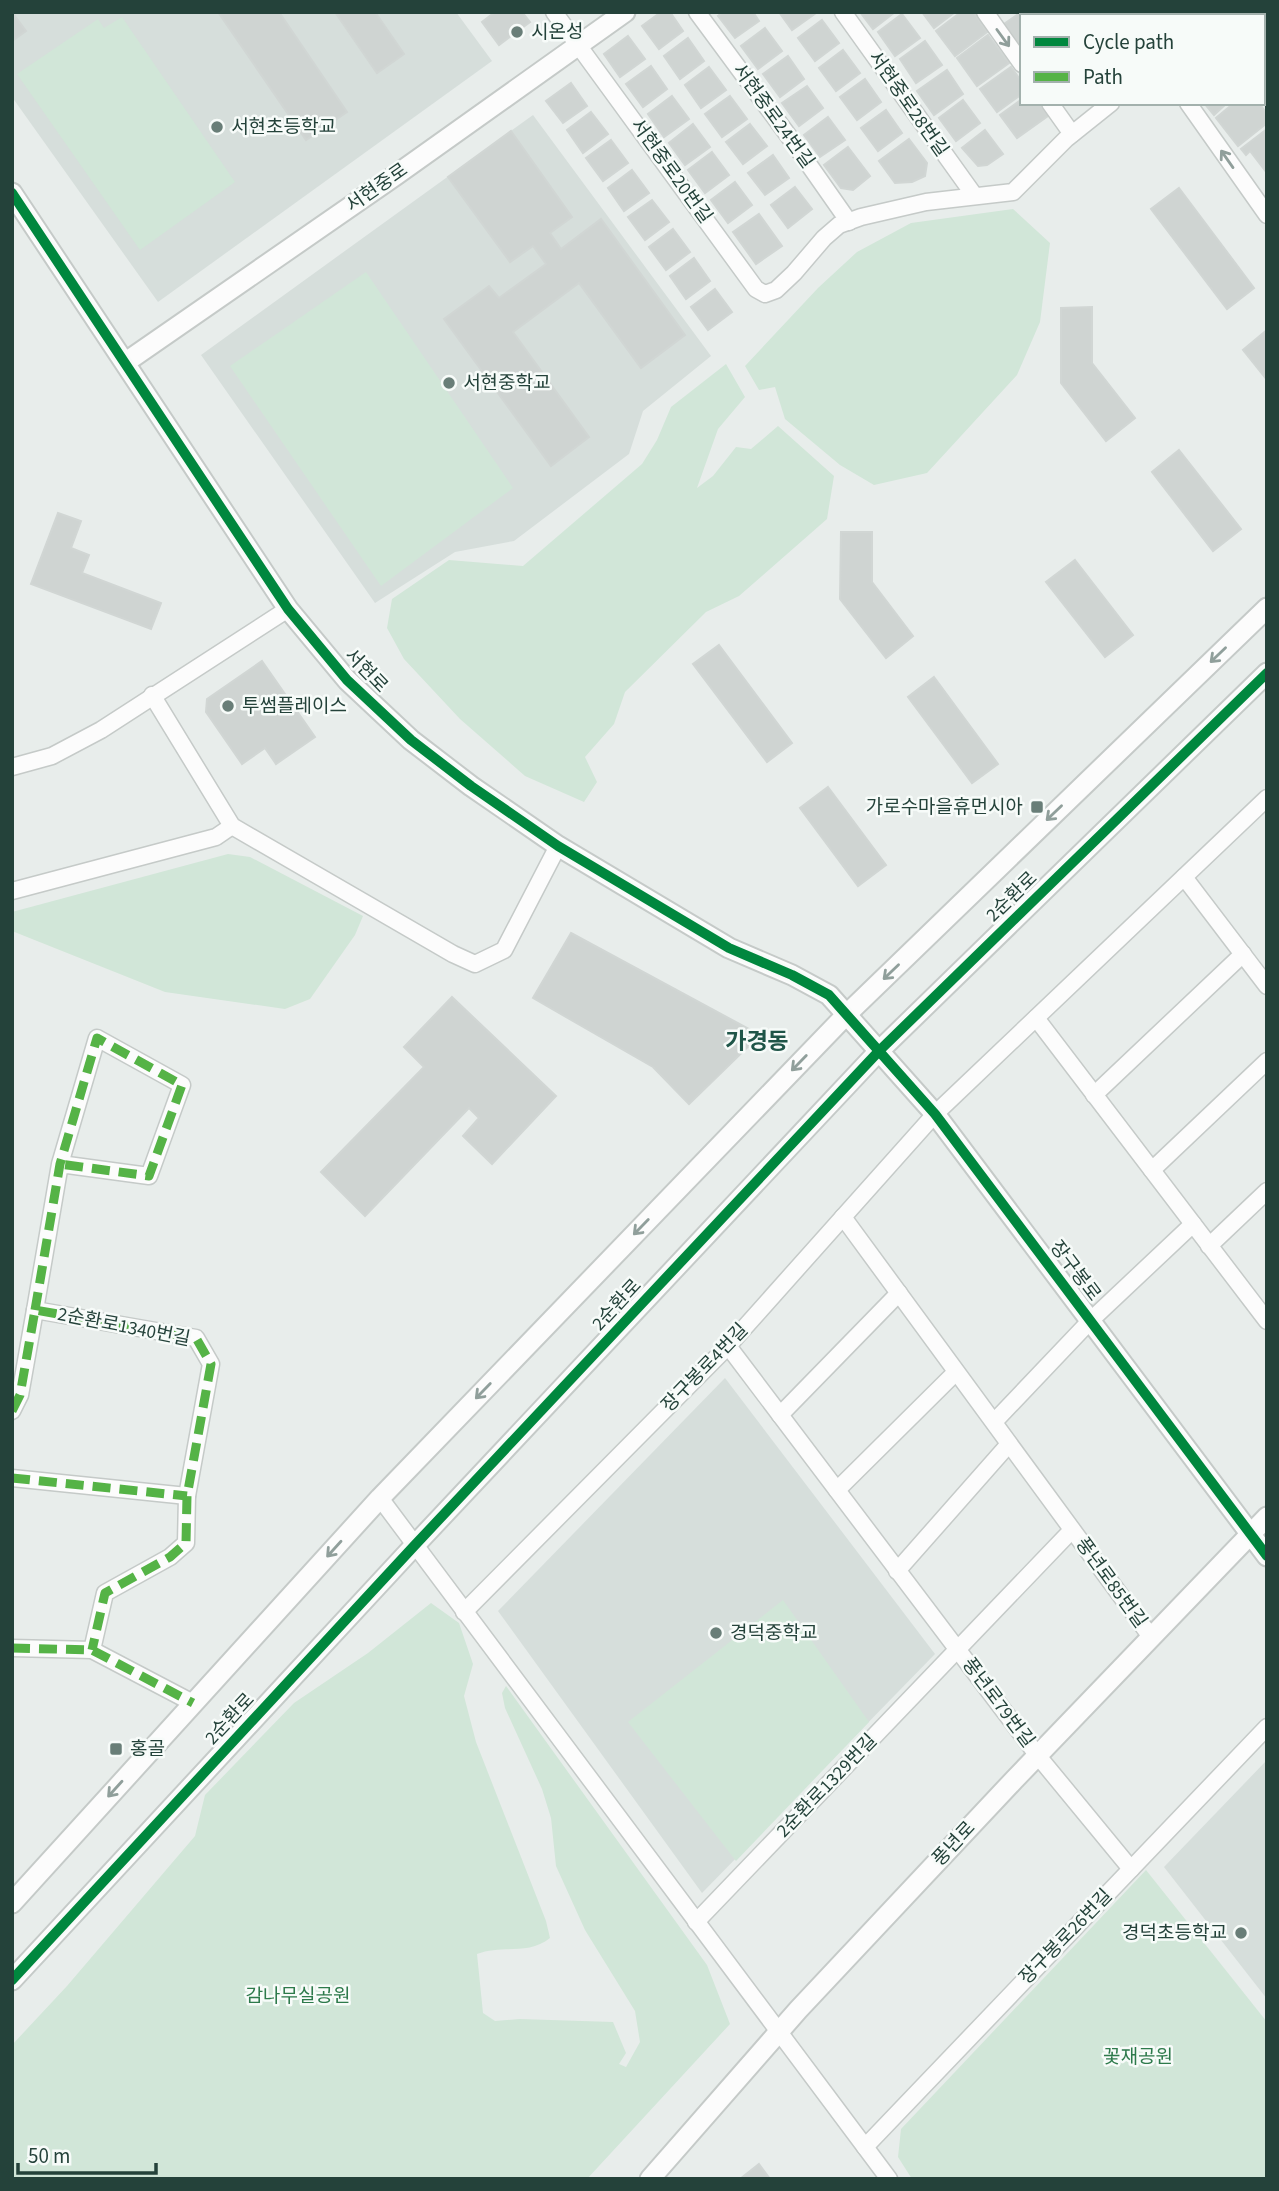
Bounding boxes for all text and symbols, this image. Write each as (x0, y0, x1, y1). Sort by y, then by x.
legend (1020, 14, 1265, 105)
place label: 시온성 (531, 19, 583, 46)
marker: 시온성 (509, 24, 525, 40)
text: Cycle path (1083, 27, 1174, 57)
one-way arrow (996, 28, 1010, 47)
street label: 서현중로28번길 (861, 46, 955, 162)
street label: 서현중로24번길 (726, 58, 820, 174)
text: Path (1083, 62, 1123, 92)
street label: 서현중로20번길 (624, 113, 718, 229)
place label: 서현초등학교 (231, 114, 336, 141)
marker: 서현초등학교 (209, 119, 225, 135)
one-way arrow (1220, 150, 1234, 169)
street label: 서현중로 (341, 157, 413, 219)
place label: 서현중학교 (463, 370, 550, 397)
marker: 서현중학교 (441, 375, 457, 391)
street label: 서현로 (338, 643, 394, 699)
one-way arrow (1210, 647, 1227, 664)
place label: 투썸플레이스 (242, 693, 347, 720)
marker: 투썸플레이스 (220, 698, 236, 714)
place label: 가로수마을휴먼시아 (866, 794, 1023, 821)
marker: 가로수마을휴먼시아 (1029, 799, 1045, 815)
one-way arrow (1046, 805, 1063, 822)
street label: 2순환로 (980, 866, 1044, 928)
one-way arrow (883, 963, 900, 980)
district label: 가경동 (725, 1025, 789, 1058)
one-way arrow (791, 1055, 808, 1072)
one-way arrow (633, 1218, 650, 1235)
street label: 장구봉로 (1043, 1235, 1107, 1307)
street label: 2순환로 (586, 1273, 648, 1337)
street label: 2순환로1340번길 (55, 1301, 193, 1353)
street label: 장구봉로4번길 (656, 1318, 754, 1418)
one-way arrow (475, 1382, 492, 1399)
street label: 풍년로85번길 (1069, 1532, 1153, 1634)
one-way arrow (326, 1539, 342, 1557)
place label: 경덕중학교 (730, 1620, 817, 1647)
marker: 경덕중학교 (708, 1625, 724, 1641)
street label: 풍년로79번길 (955, 1652, 1041, 1754)
street label: 2순환로 (199, 1687, 261, 1751)
street label: 2순환로1329번길 (771, 1728, 883, 1844)
place label: 홍골 (130, 1736, 165, 1763)
marker: 홍골 (108, 1741, 124, 1757)
one-way arrow (107, 1780, 123, 1798)
street label: 풍년로 (926, 1816, 982, 1872)
street label: 장구봉로26번길 (1013, 1883, 1119, 1991)
place label: 경덕초등학교 (1122, 1920, 1227, 1947)
marker: 경덕초등학교 (1233, 1925, 1249, 1941)
park label: 감나무실공원 (246, 1983, 350, 2010)
park label: 꽃재공원 (1103, 2044, 1173, 2071)
scale bar (18, 2132, 156, 2176)
text: 50 m (28, 2141, 70, 2171)

